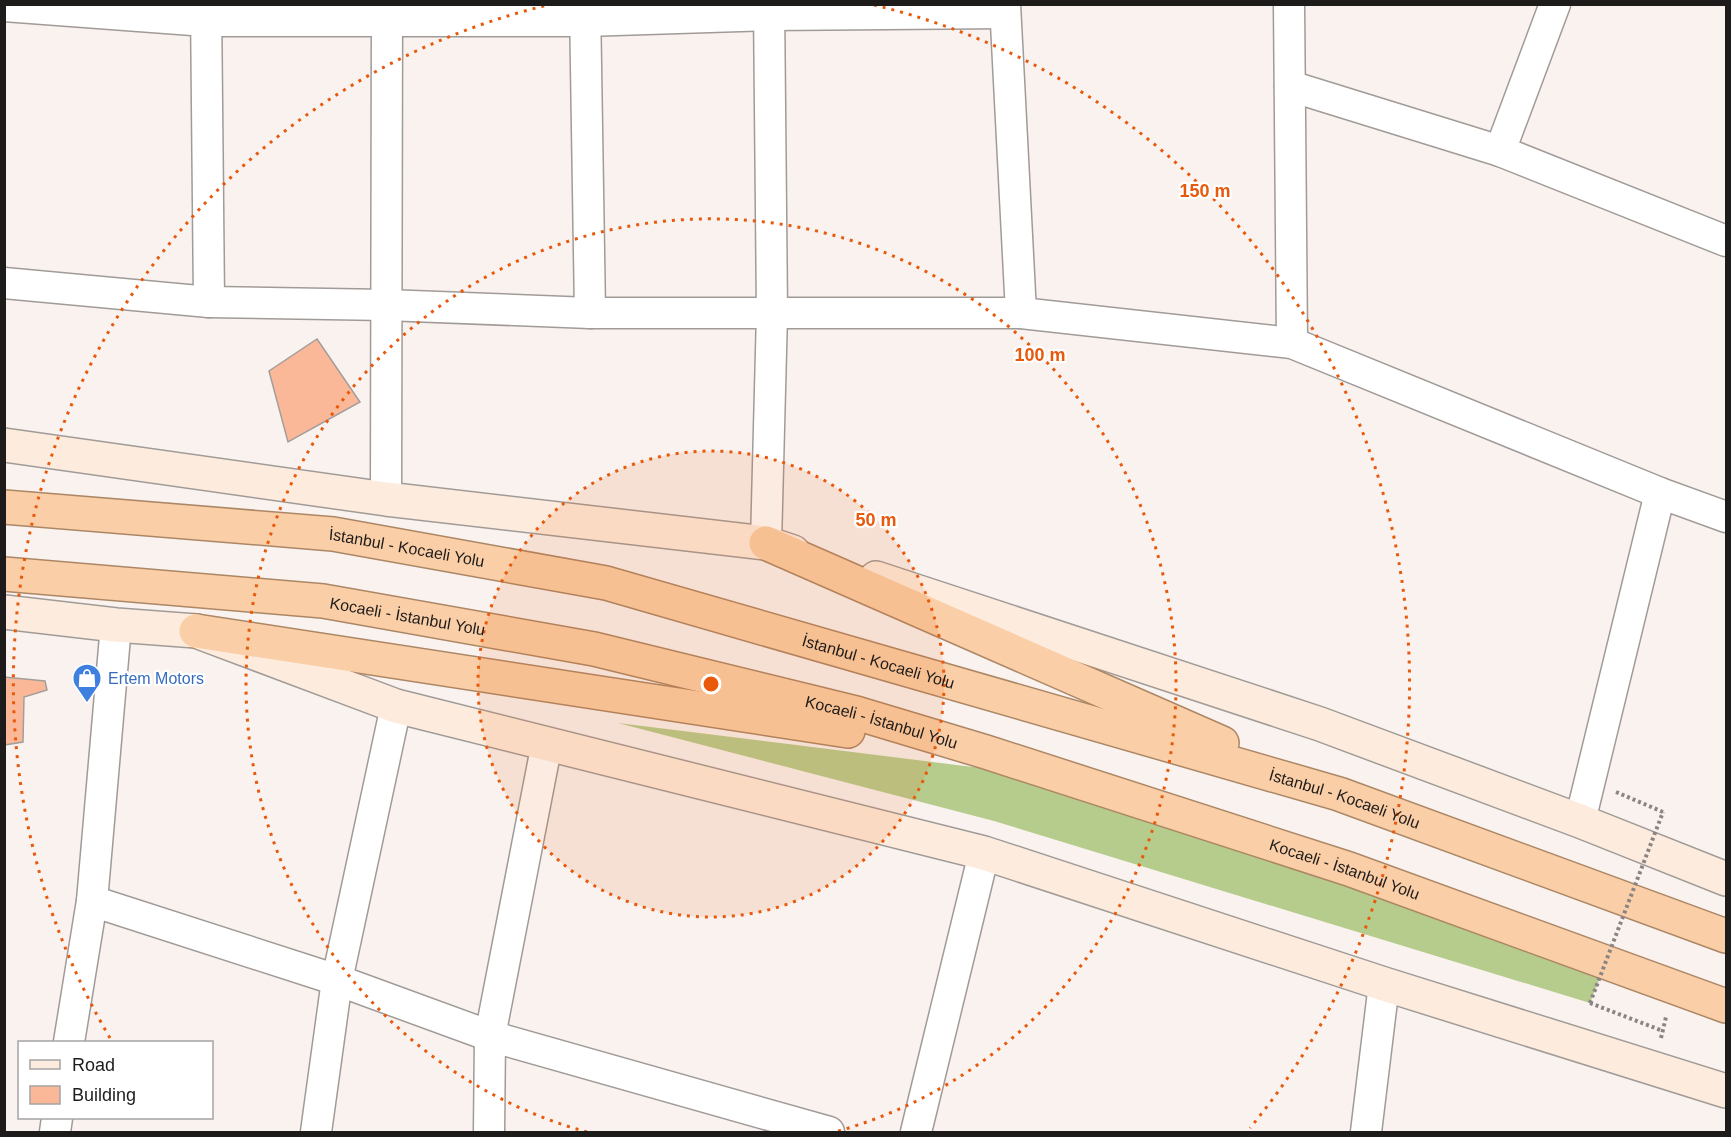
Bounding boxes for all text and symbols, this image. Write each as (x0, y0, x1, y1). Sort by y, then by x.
text: 150 m (1179, 181, 1231, 201)
text: 100 m (1014, 345, 1066, 365)
text: 50 m (855, 510, 897, 530)
street label: İstanbul - Kocaeli Yolu (328, 525, 486, 570)
street label: Kocaeli - İstanbul Yolu (328, 594, 487, 639)
street label: İstanbul - Kocaeli Yolu (800, 631, 956, 692)
shop icon: Ertem Motors (71, 662, 103, 704)
place label: Ertem Motors (108, 670, 204, 687)
centre of rings (701, 674, 721, 694)
street label: Kocaeli - İstanbul Yolu (803, 693, 960, 752)
street label: İstanbul - Kocaeli Yolu (1267, 765, 1422, 832)
street label: Kocaeli - İstanbul Yolu (1267, 836, 1422, 903)
legend (18, 1041, 213, 1119)
text: Road (72, 1055, 115, 1075)
text: Building (72, 1085, 136, 1105)

